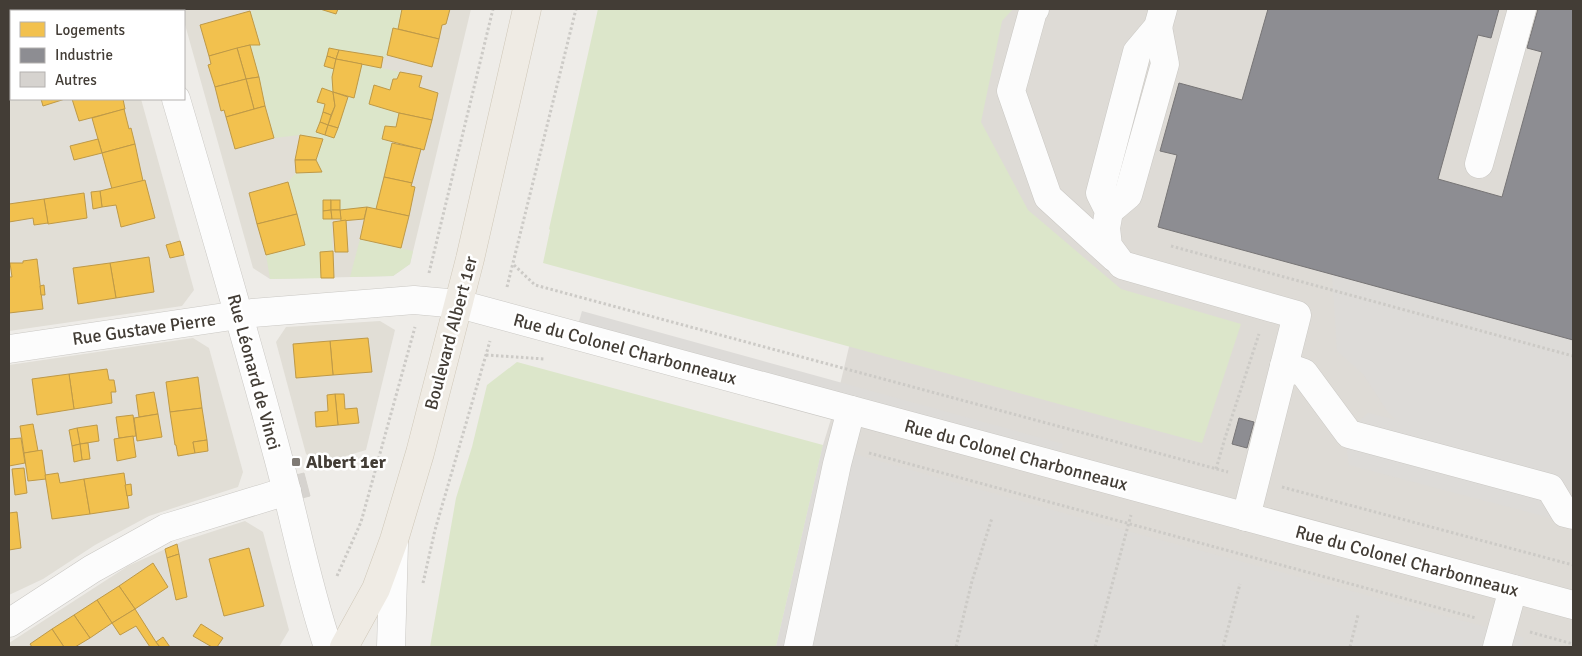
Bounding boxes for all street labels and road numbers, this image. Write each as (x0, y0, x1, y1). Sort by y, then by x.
street label: Boulevard Albert 1er (420, 253, 482, 412)
street label: Rue Léonard de Vinci (223, 292, 285, 452)
street label: Rue Gustave Pierre (71, 308, 217, 350)
street label: Rue du Colonel Charbonneaux (511, 309, 740, 390)
street label: Rue du Colonel Charbonneaux (902, 415, 1131, 496)
street label: Rue du Colonel Charbonneaux (1293, 521, 1522, 602)

